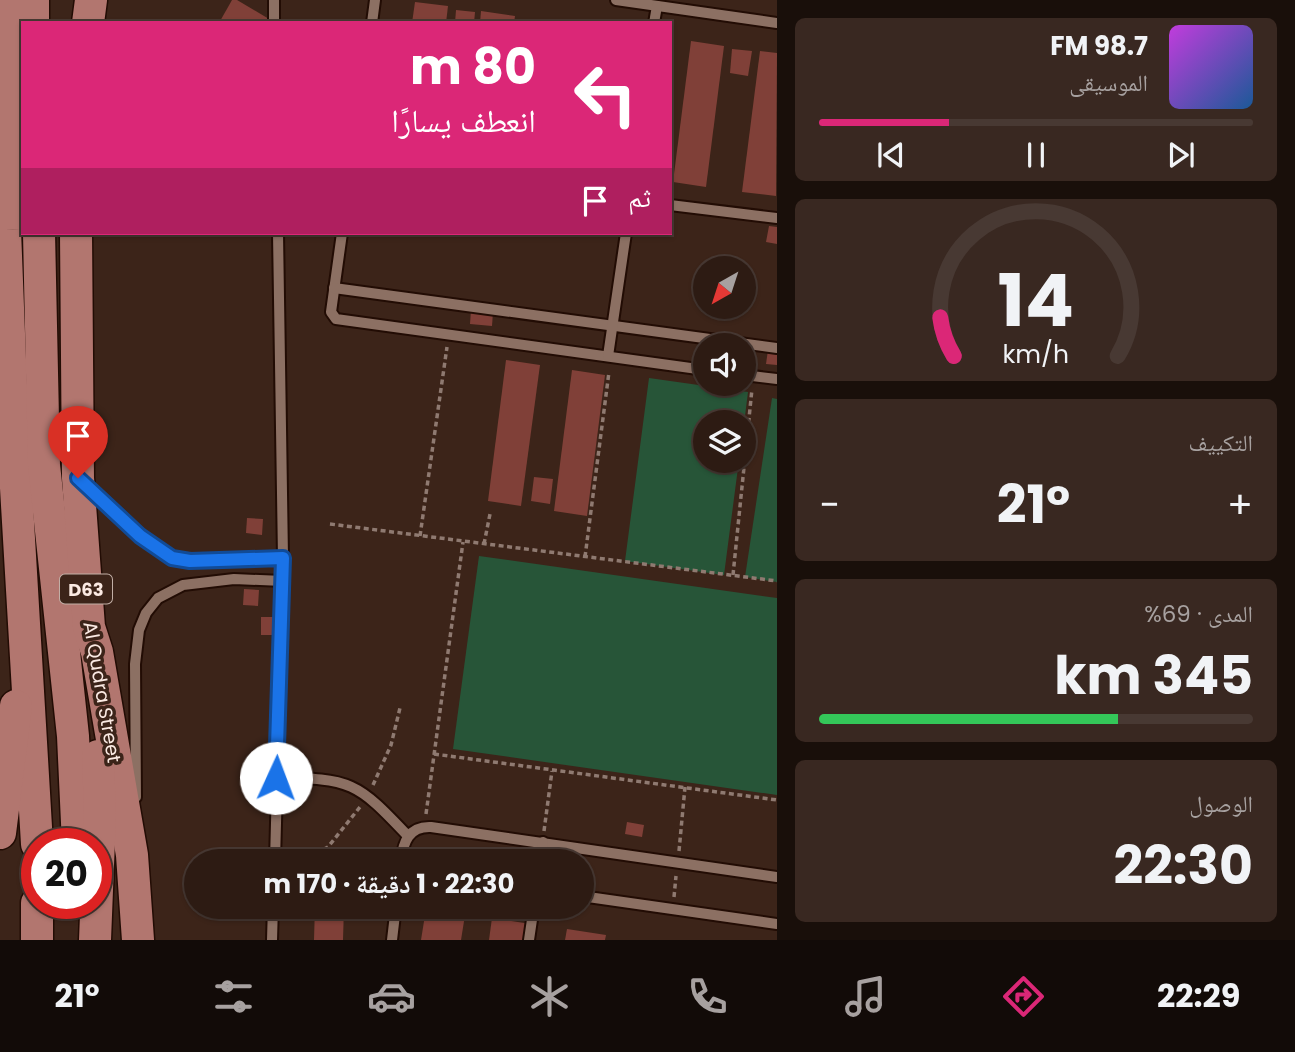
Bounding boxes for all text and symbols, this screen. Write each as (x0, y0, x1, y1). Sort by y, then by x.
text: 98.7 FM (1050, 28, 1148, 64)
text: 80 m (410, 33, 536, 101)
icon: left (560, 49, 651, 140)
text: الموسيقى (1069, 67, 1148, 99)
text: انعطف يسارًا (391, 98, 536, 143)
icon: previous (872, 136, 910, 174)
icon: pause (1017, 136, 1055, 174)
icon: next (1162, 136, 1200, 174)
text: ثم (628, 180, 651, 216)
icon: arrive (576, 182, 614, 220)
text: 14 (998, 250, 1074, 351)
north arrow (693, 256, 756, 318)
map controls (693, 256, 756, 473)
button: sound (693, 333, 756, 396)
text: km/h (1003, 336, 1069, 371)
pin (48, 406, 108, 478)
button: layers (693, 410, 756, 473)
icon: arrive (59, 417, 97, 455)
text: التكييف (1188, 427, 1253, 459)
text: 21° (997, 468, 1070, 541)
text: − (819, 478, 840, 531)
text: + (1227, 478, 1253, 531)
road number: D63 (60, 574, 112, 604)
text: المدى · 69% (1144, 598, 1253, 630)
street label: Al Qudra Street (76, 619, 128, 765)
text: 345 km (1054, 639, 1253, 712)
position arrow (239, 741, 313, 815)
text: الوصول (1189, 788, 1253, 820)
speed limit sign: 20 (21, 828, 112, 919)
text: 22:30 (1113, 829, 1253, 902)
text: 22:30 · 1 دقيقة · 170 m (264, 866, 514, 902)
icon: filters (209, 972, 258, 1021)
icon: car (367, 972, 416, 1021)
icon: climate (525, 972, 574, 1021)
icon: phone (683, 972, 732, 1021)
icon: music (841, 972, 890, 1021)
icon: directions (999, 972, 1048, 1021)
text: 21° (55, 973, 100, 1018)
text: 22:29 (1157, 973, 1240, 1018)

